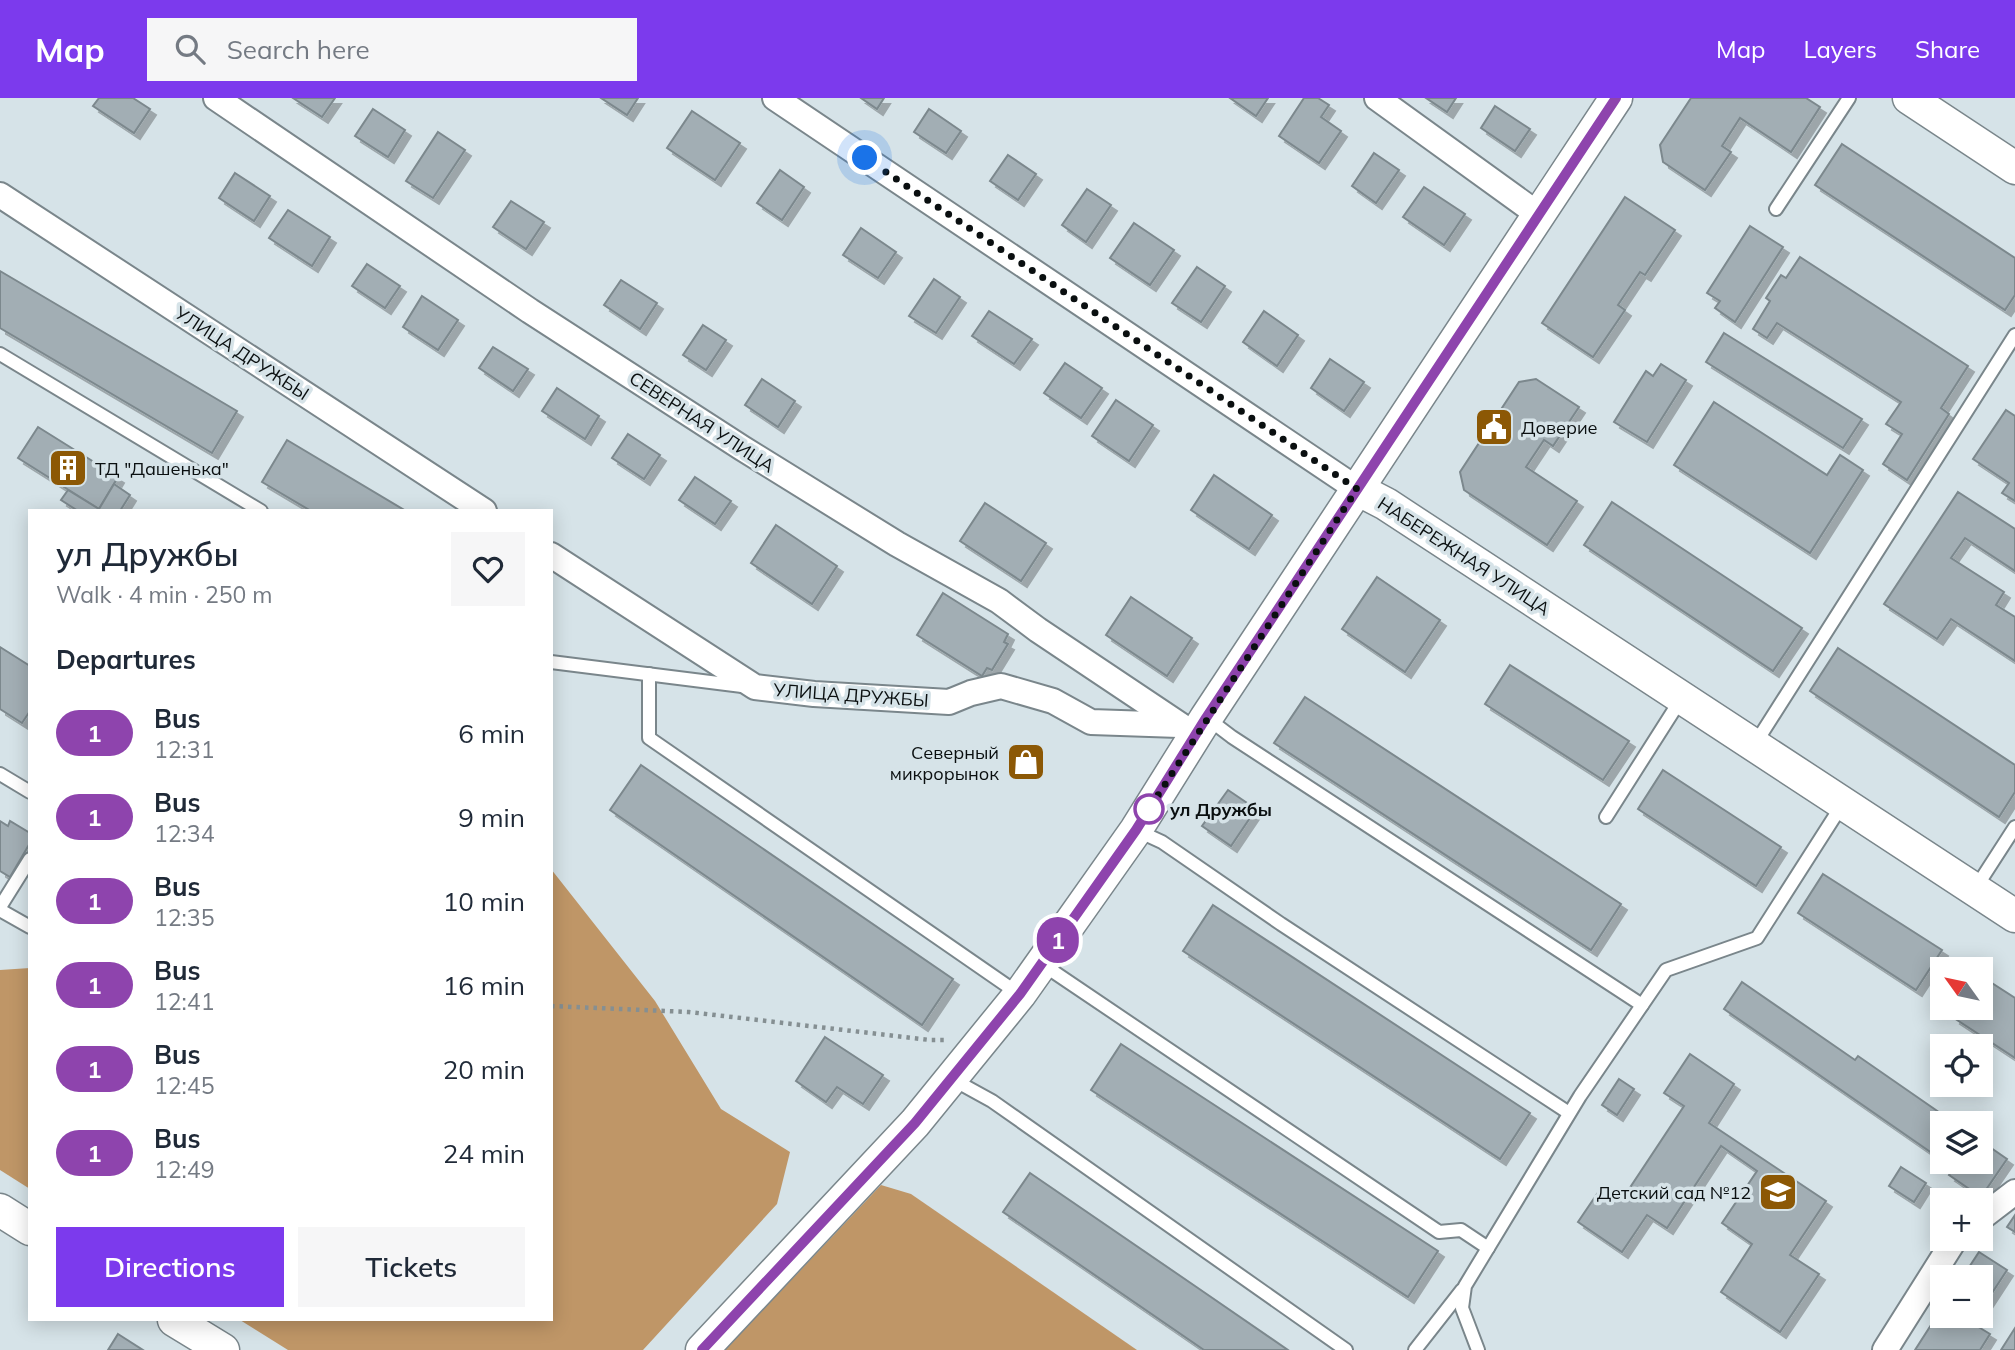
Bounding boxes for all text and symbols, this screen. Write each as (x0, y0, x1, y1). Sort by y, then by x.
search box (147, 18, 637, 81)
text: Map (35, 29, 105, 70)
icon: search (171, 30, 209, 68)
text: Search here (227, 33, 370, 66)
text: Map (1716, 34, 1765, 64)
text: Layers (1803, 34, 1877, 64)
text: Share (1915, 34, 1980, 64)
your location (847, 140, 882, 175)
street label: УЛИЦА ДРУЖБЫ (170, 300, 313, 405)
street label: СЕВЕРНАЯ УЛИЦА (625, 367, 779, 477)
public building icon: Доверие (1473, 406, 1515, 448)
place label: Доверие (1521, 416, 1598, 439)
building icon: ТД "Дашенька" (47, 447, 89, 489)
place label: ТД "Дашенька" (95, 457, 229, 480)
street label: НАБЕРЕЖНАЯ УЛИЦА (1373, 492, 1555, 620)
button: heart (451, 532, 525, 606)
text: ул Дружбы (56, 533, 239, 574)
text: Walk · 4 min · 250 m (56, 580, 273, 609)
text: Departures (56, 643, 196, 676)
street label: УЛИЦА ДРУЖБЫ (772, 678, 929, 712)
text: Bus (154, 702, 200, 735)
text: 6 min (458, 717, 525, 750)
text: 1 (87, 718, 102, 748)
text: 12:31 (154, 735, 214, 764)
place label: Северный микрорынок (890, 741, 999, 785)
shop icon: Северный микрорынок (1005, 741, 1047, 783)
text: Bus (154, 786, 200, 819)
marker: ул Дружбы (1134, 794, 1164, 824)
place label: ул Дружбы (1170, 798, 1272, 821)
text: 9 min (458, 801, 525, 834)
text: 1 (87, 802, 102, 832)
text: 12:34 (154, 819, 214, 848)
text: Bus (154, 870, 200, 903)
text: 10 min (443, 885, 525, 918)
text: 1 (87, 886, 102, 916)
text: 12:35 (154, 903, 214, 932)
line badge: 1 (1035, 917, 1081, 963)
text: 1 (1051, 925, 1065, 955)
text: Bus (154, 954, 200, 987)
north arrow (1930, 957, 1993, 1020)
map controls (1930, 957, 1993, 1328)
text: 16 min (443, 969, 525, 1002)
text: 1 (87, 970, 102, 1000)
text: 12:41 (154, 987, 214, 1016)
button: locate (1930, 1034, 1993, 1097)
text: Bus (154, 1038, 200, 1071)
text: 20 min (443, 1053, 525, 1086)
text: 1 (87, 1054, 102, 1084)
text: 12:45 (154, 1071, 214, 1100)
button: layers (1930, 1111, 1993, 1174)
text: Bus (154, 1122, 200, 1155)
text: 24 min (443, 1137, 525, 1170)
text: 1 (87, 1138, 102, 1168)
text: 12:49 (154, 1155, 214, 1184)
school or university icon: Детский сад №12 (1757, 1171, 1799, 1213)
place label: Детский сад №12 (1597, 1181, 1751, 1204)
button: + (1930, 1188, 1993, 1251)
button: Directions (56, 1227, 284, 1307)
button: Tickets (298, 1227, 525, 1307)
button: − (1930, 1265, 1993, 1328)

